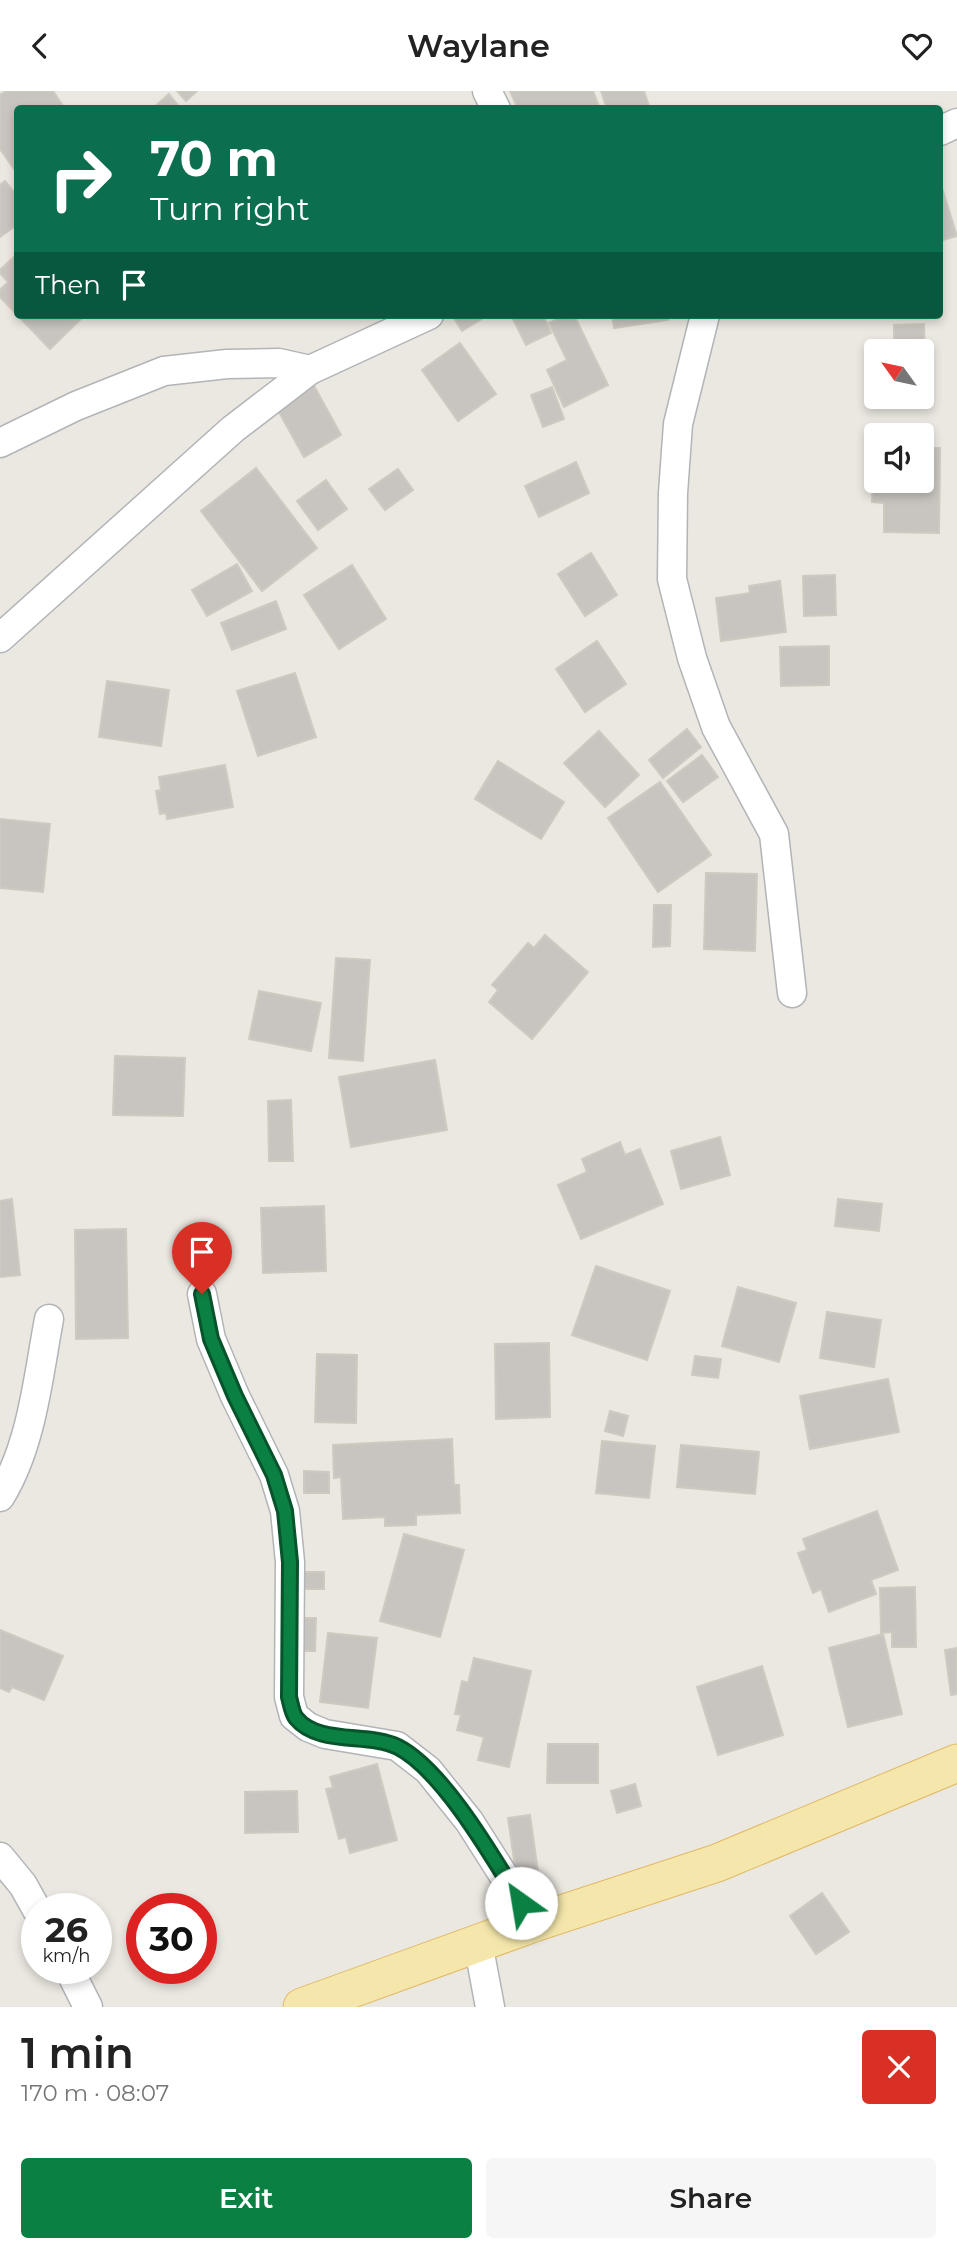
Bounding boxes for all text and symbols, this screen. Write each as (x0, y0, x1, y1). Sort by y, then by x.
text: Waylane (407, 26, 550, 65)
icon: back (21, 27, 59, 65)
icon: heart (898, 27, 936, 65)
text: 70 m (150, 129, 278, 188)
icon: right (35, 133, 126, 224)
text: Turn right (150, 189, 310, 228)
icon: arrive (115, 266, 153, 304)
text: Then (35, 269, 101, 301)
north arrow (864, 339, 934, 409)
map controls (864, 339, 934, 493)
button: sound (864, 423, 934, 493)
pin (172, 1222, 232, 1294)
icon: arrive (183, 1233, 221, 1271)
position arrow (484, 1866, 558, 1940)
speed limit sign: 30 (126, 1893, 217, 1984)
text: 26 (45, 1908, 88, 1951)
text: km/h (42, 1945, 91, 1967)
text: 1 min (21, 2027, 134, 2079)
button: close (862, 2030, 936, 2104)
text: 170 m · 08:07 (21, 2079, 169, 2107)
button: Exit (21, 2158, 472, 2238)
button: Share (486, 2158, 936, 2238)

